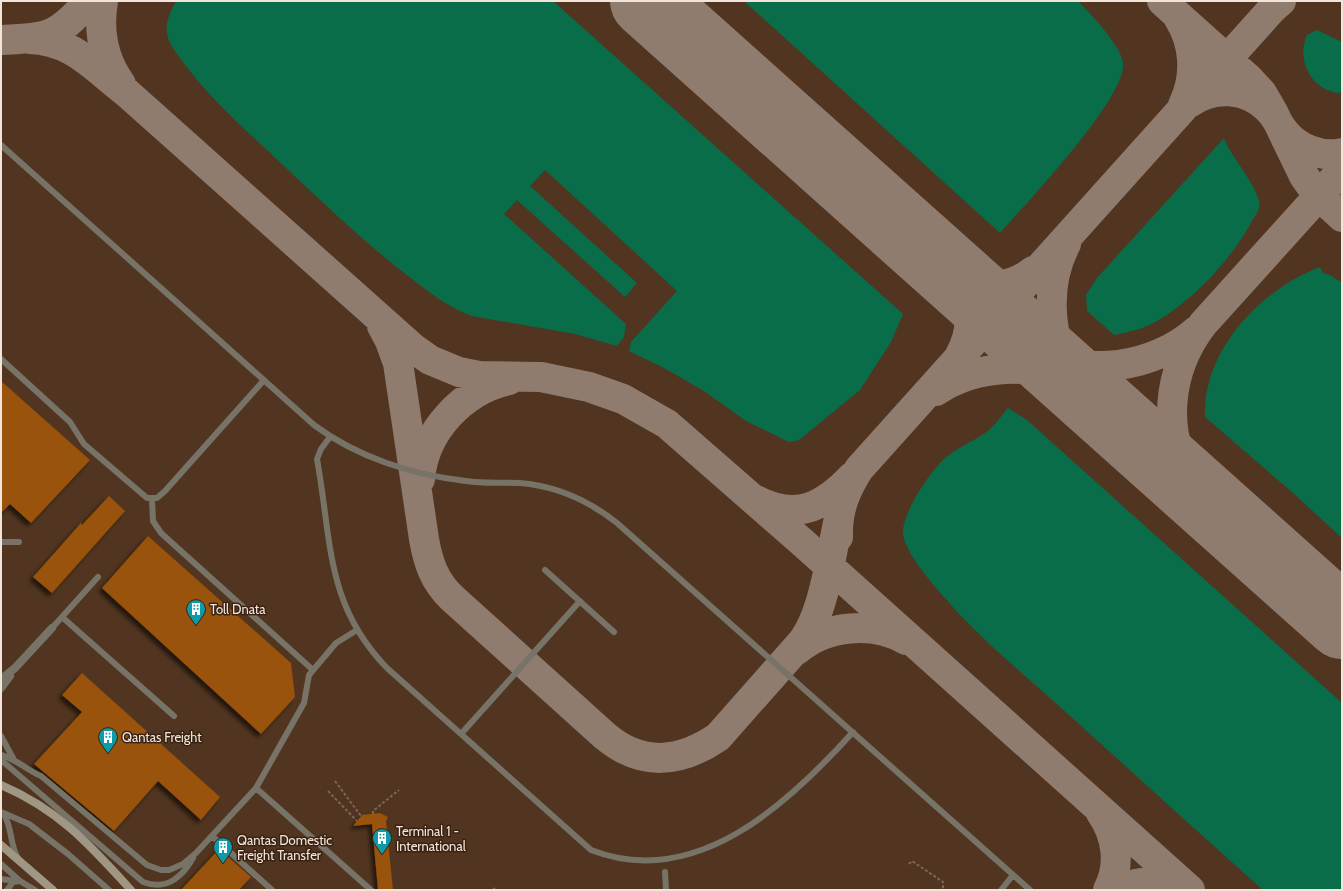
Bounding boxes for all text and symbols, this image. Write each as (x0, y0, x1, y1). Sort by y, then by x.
building icon: Toll Dnata (185, 598, 207, 626)
place label: Toll Dnata (210, 601, 266, 617)
building icon: Qantas Freight (97, 726, 119, 754)
place label: Qantas Freight (122, 729, 202, 745)
place label: Terminal 1 - International (396, 823, 466, 854)
building icon: Terminal 1 - International (371, 827, 393, 855)
place label: Qantas Domestic Freight Transfer (237, 832, 332, 863)
building icon: Qantas Domestic Freight Transfer (212, 836, 234, 864)

